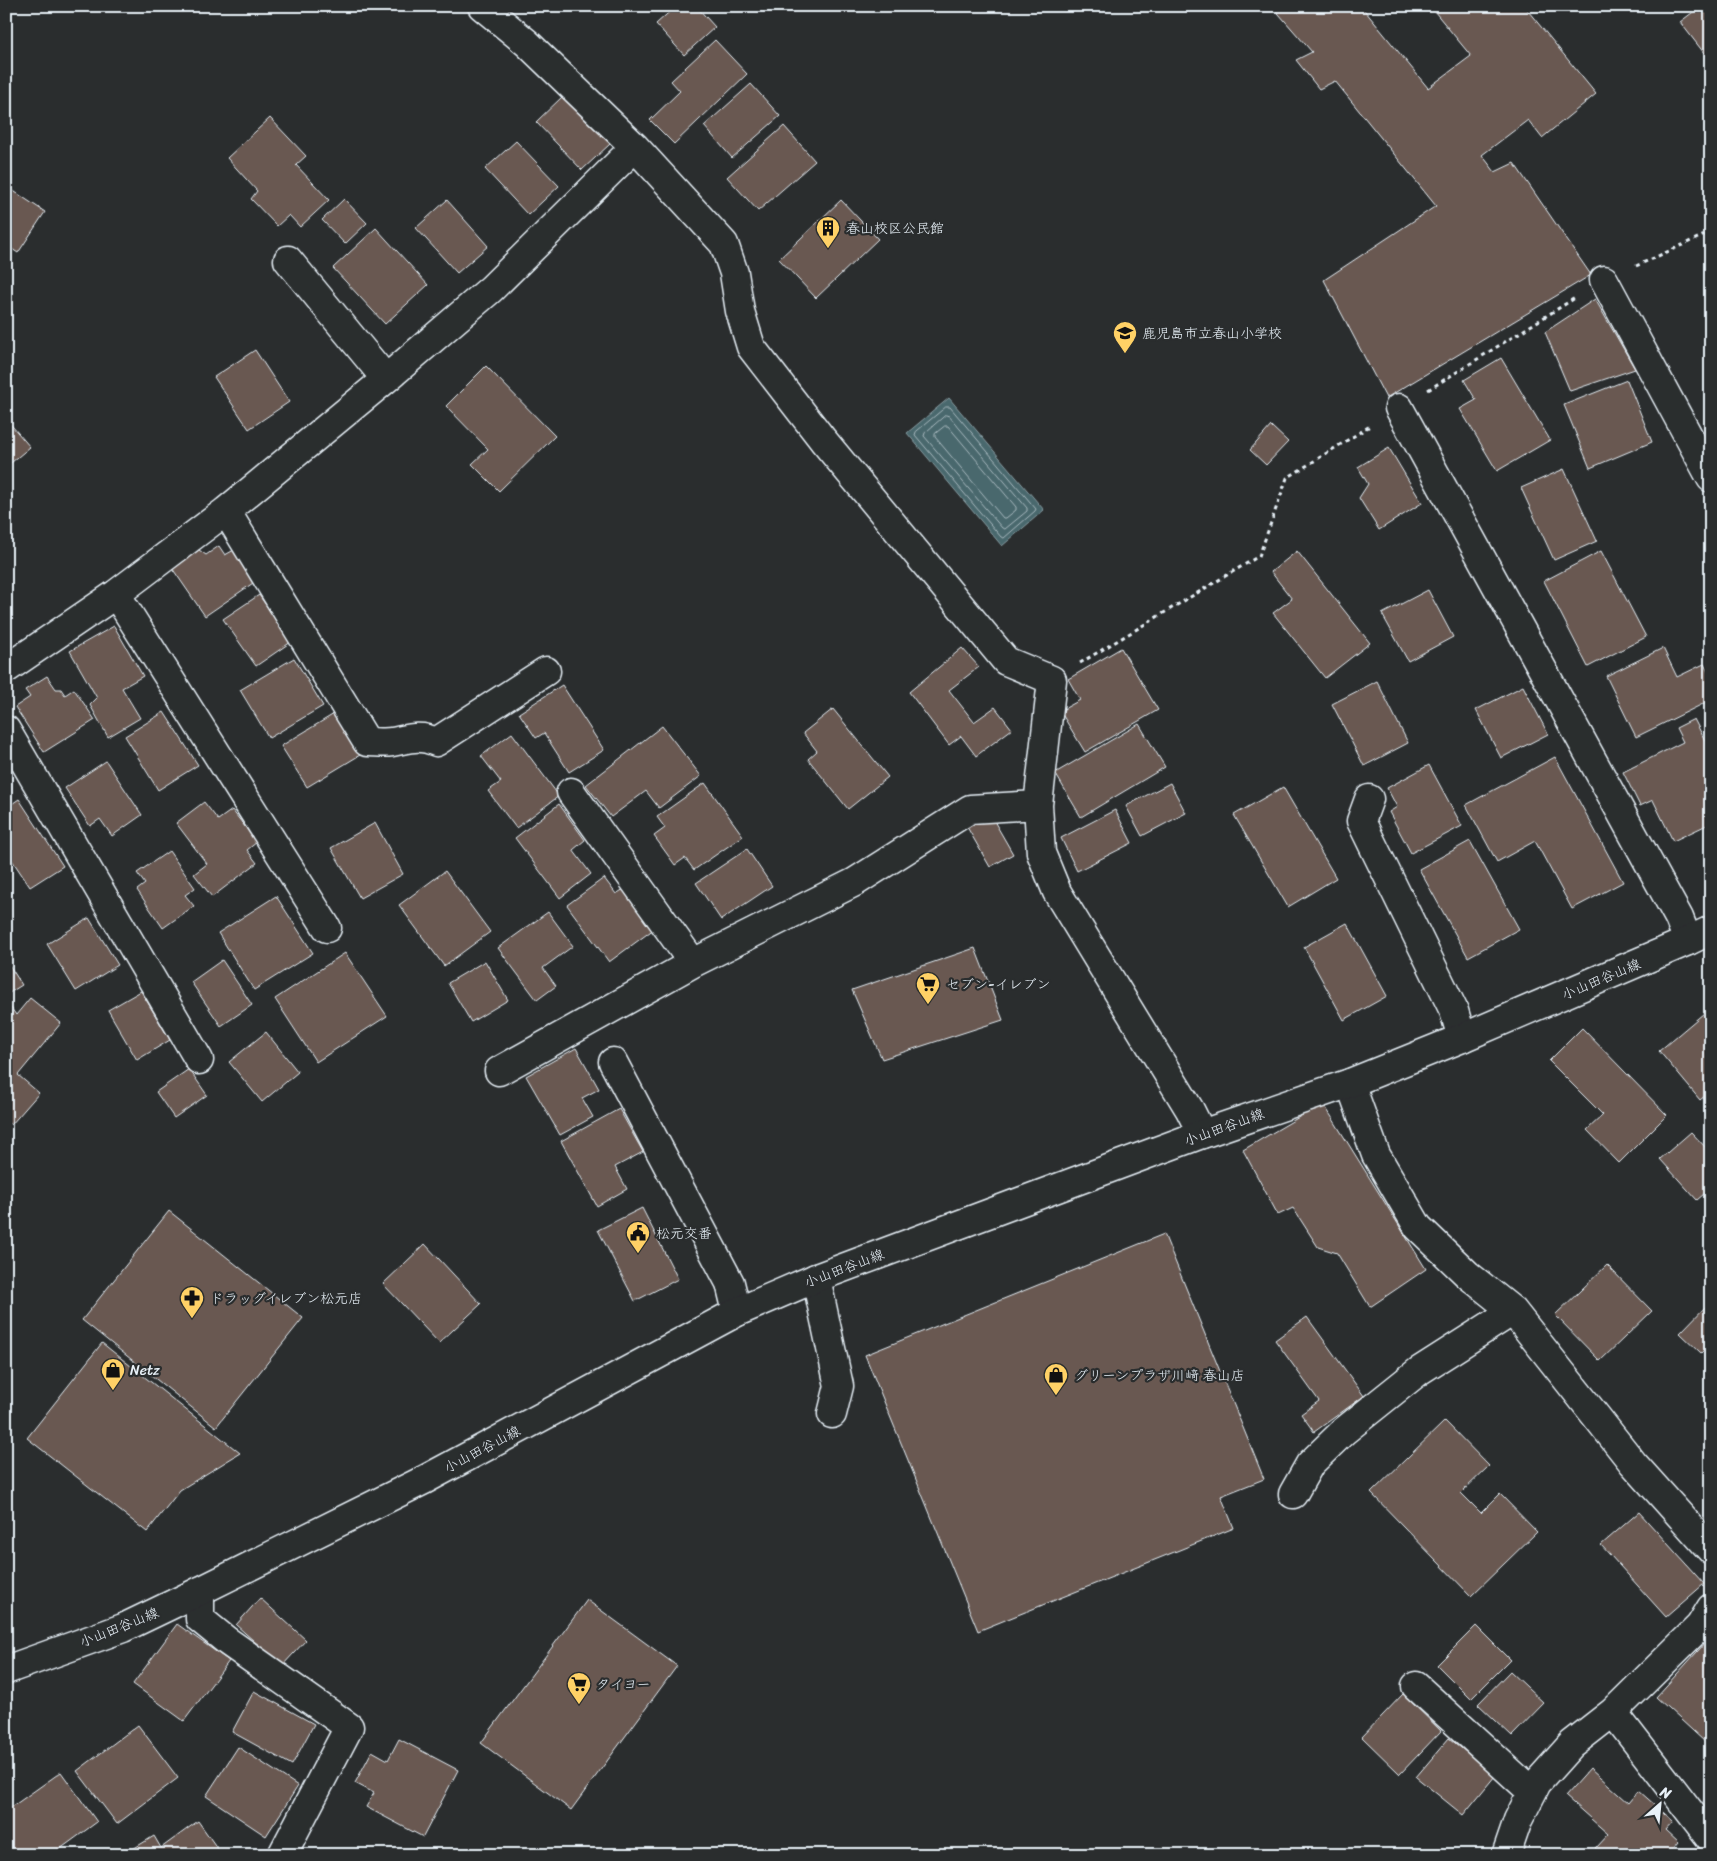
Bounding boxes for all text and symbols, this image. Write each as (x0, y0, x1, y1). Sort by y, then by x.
building icon: 春山校区公民館 (815, 215, 841, 249)
place label: 春山校区公民館 (846, 216, 944, 241)
school or university icon: 鹿児島市立春山小学校 (1112, 320, 1138, 354)
place label: 鹿児島市立春山小学校 (1142, 321, 1282, 346)
street label: 小山田谷山線 (1558, 952, 1645, 1007)
supermarket icon: セブン-イレブン (915, 971, 941, 1005)
place label: セブン-イレブン (946, 972, 1051, 997)
street label: 小山田谷山線 (1180, 1101, 1268, 1154)
public building icon: 松元交番 (625, 1220, 651, 1254)
place label: 松元交番 (656, 1221, 712, 1246)
street label: 小山田谷山線 (800, 1242, 888, 1295)
pharmacy icon: ドラッグイレブン松元店 (179, 1285, 205, 1319)
place label: ドラッグイレブン松元店 (210, 1286, 362, 1311)
shop icon: Netz (100, 1357, 126, 1391)
place label: Netz (130, 1358, 160, 1383)
shop icon: グリーンプラザ川﨑 春山店 (1043, 1362, 1069, 1396)
place label: グリーンプラザ川﨑 春山店 (1074, 1363, 1245, 1388)
street label: 小山田谷山線 (439, 1419, 525, 1480)
street label: 小山田谷山線 (76, 1600, 163, 1655)
supermarket icon: タイヨー (566, 1671, 592, 1705)
place label: タイヨー (596, 1672, 651, 1697)
north arrow (1634, 1778, 1684, 1828)
text: N (1655, 1779, 1676, 1806)

